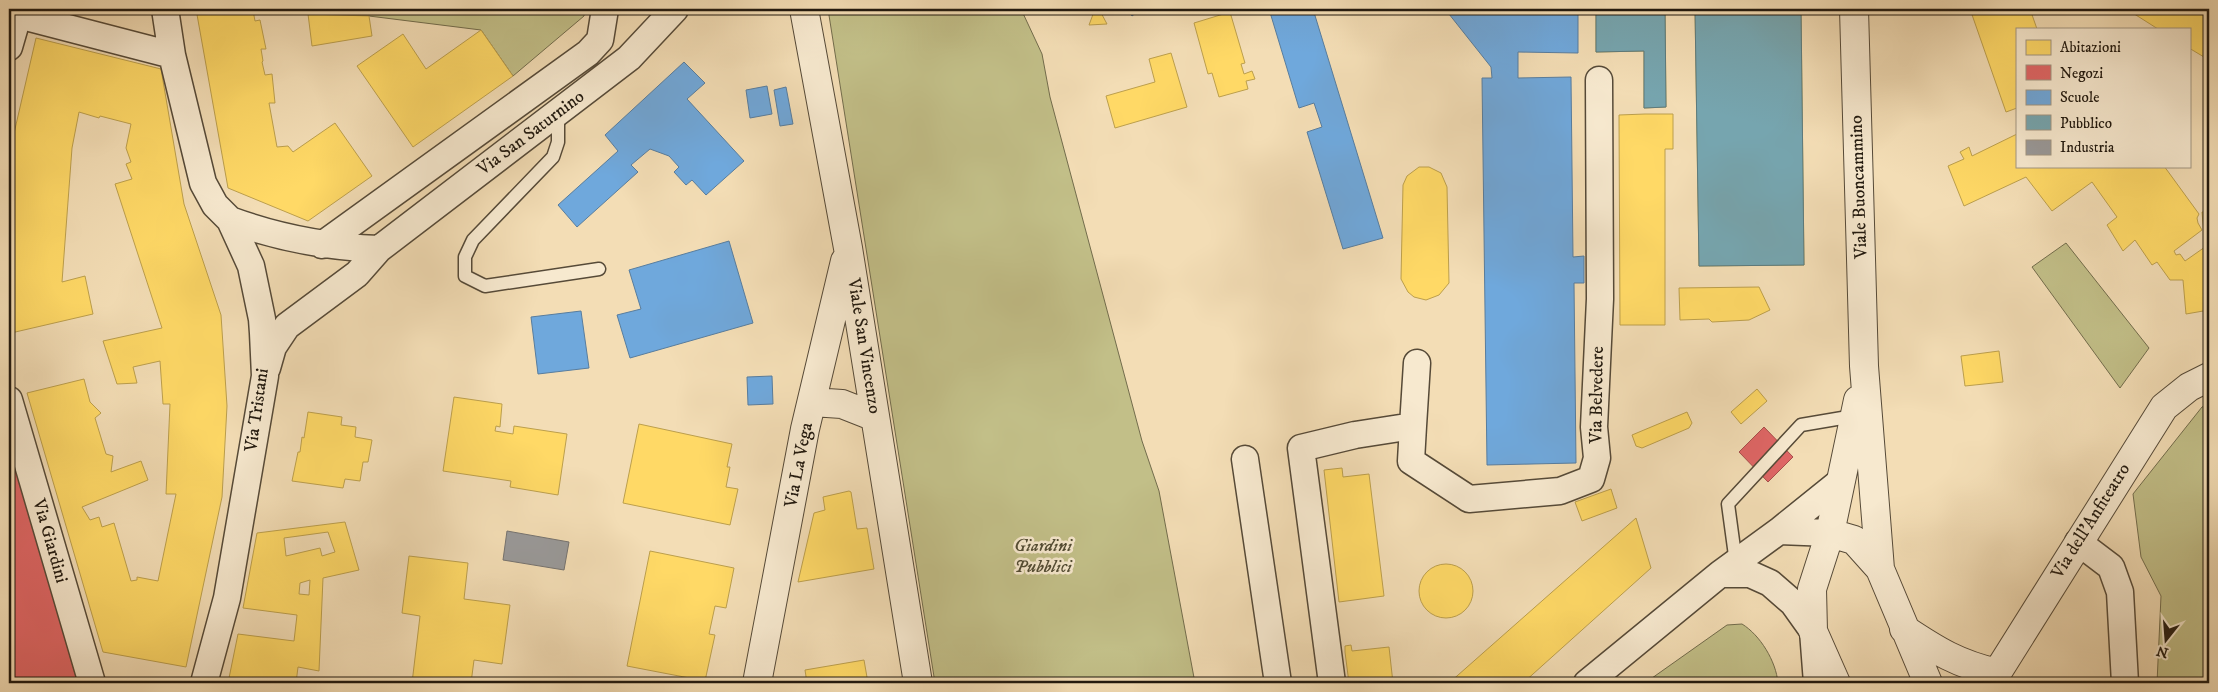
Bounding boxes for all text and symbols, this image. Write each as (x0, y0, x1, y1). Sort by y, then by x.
legend (2016, 28, 2190, 168)
text: Abitazioni (2060, 38, 2121, 57)
text: Negozi (2060, 64, 2103, 83)
street label: Via San Saturnino (472, 86, 589, 181)
text: Scuole (2060, 88, 2099, 107)
text: Pubblico (2060, 114, 2112, 133)
street label: Viale Buoncammino (1845, 115, 1873, 260)
text: Industria (2060, 138, 2115, 157)
street label: Viale San Vincenzo (842, 276, 886, 416)
street label: Via Belvedere (1585, 346, 1609, 445)
street label: Via Tristani (240, 367, 274, 454)
street label: Via La Vega (780, 420, 818, 510)
street label: Via dell'Anfiteatro (2046, 459, 2135, 584)
street label: Via Giardini (27, 495, 73, 586)
park label: Giardini Pubblici (1014, 535, 1073, 578)
north arrow (2140, 614, 2190, 664)
text: N (2154, 641, 2171, 662)

